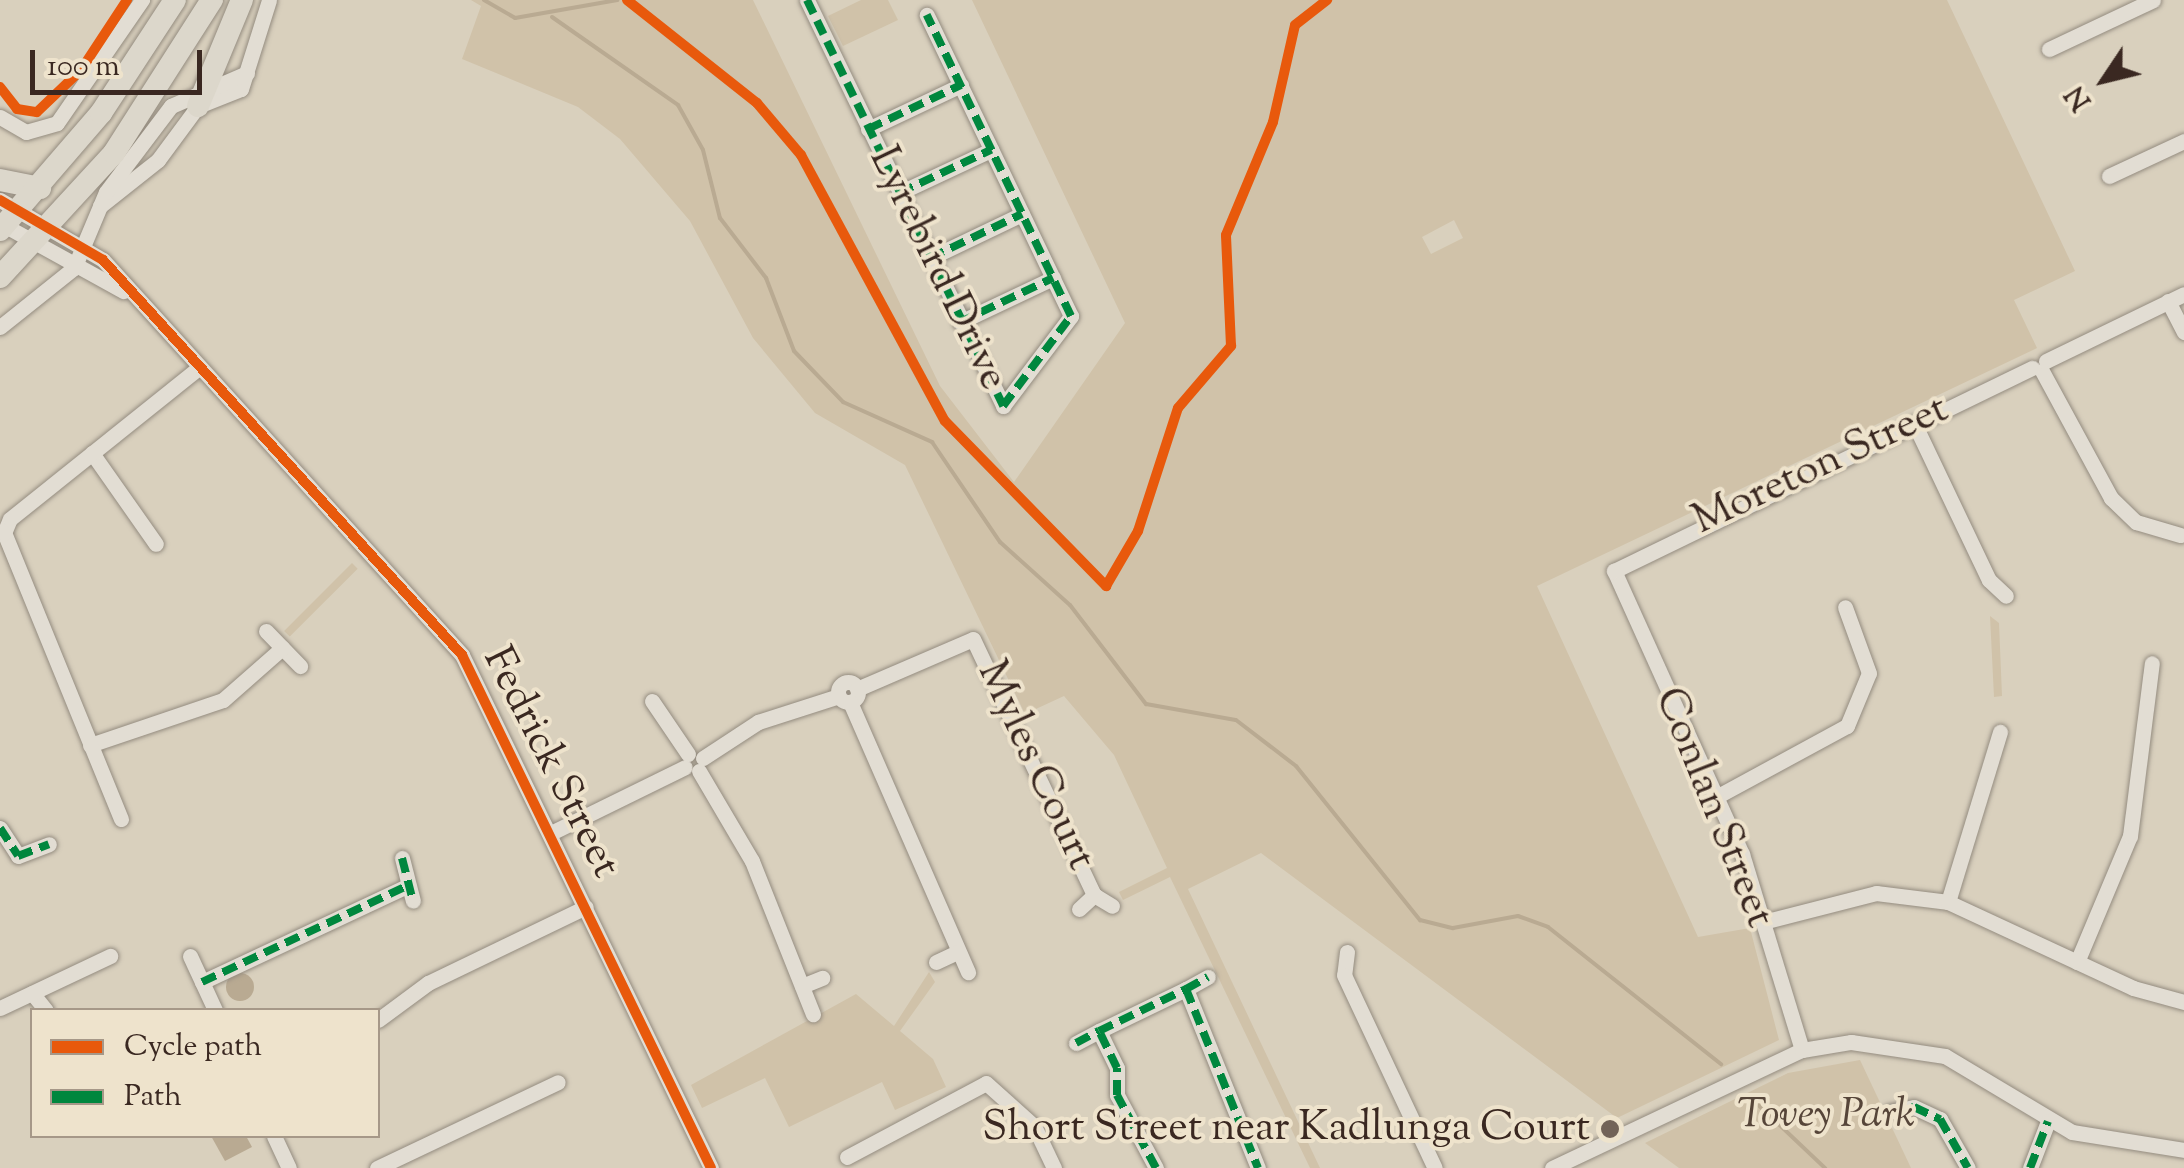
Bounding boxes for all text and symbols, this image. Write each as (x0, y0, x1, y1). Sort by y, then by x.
scale bar (35, 30, 208, 92)
north arrow (2054, 30, 2154, 130)
text: 100 m (47, 46, 120, 89)
text: N (2057, 77, 2102, 118)
street label: Lyrebird Drive (856, 139, 1018, 399)
street label: Moreton Street (1685, 385, 1957, 547)
street label: Fedrick Street (470, 639, 630, 887)
street label: Myles Court (965, 653, 1105, 879)
street label: Conlan Street (1642, 681, 1784, 935)
legend (30, 1008, 380, 1138)
text: Cycle path (124, 1026, 262, 1069)
text: Path (124, 1076, 182, 1119)
park label: Tovey Park (1737, 1091, 1915, 1141)
place label: Short Street near Kadlunga Court (982, 1104, 1590, 1154)
marker: Short Street near Kadlunga Court (1599, 1118, 1621, 1140)

